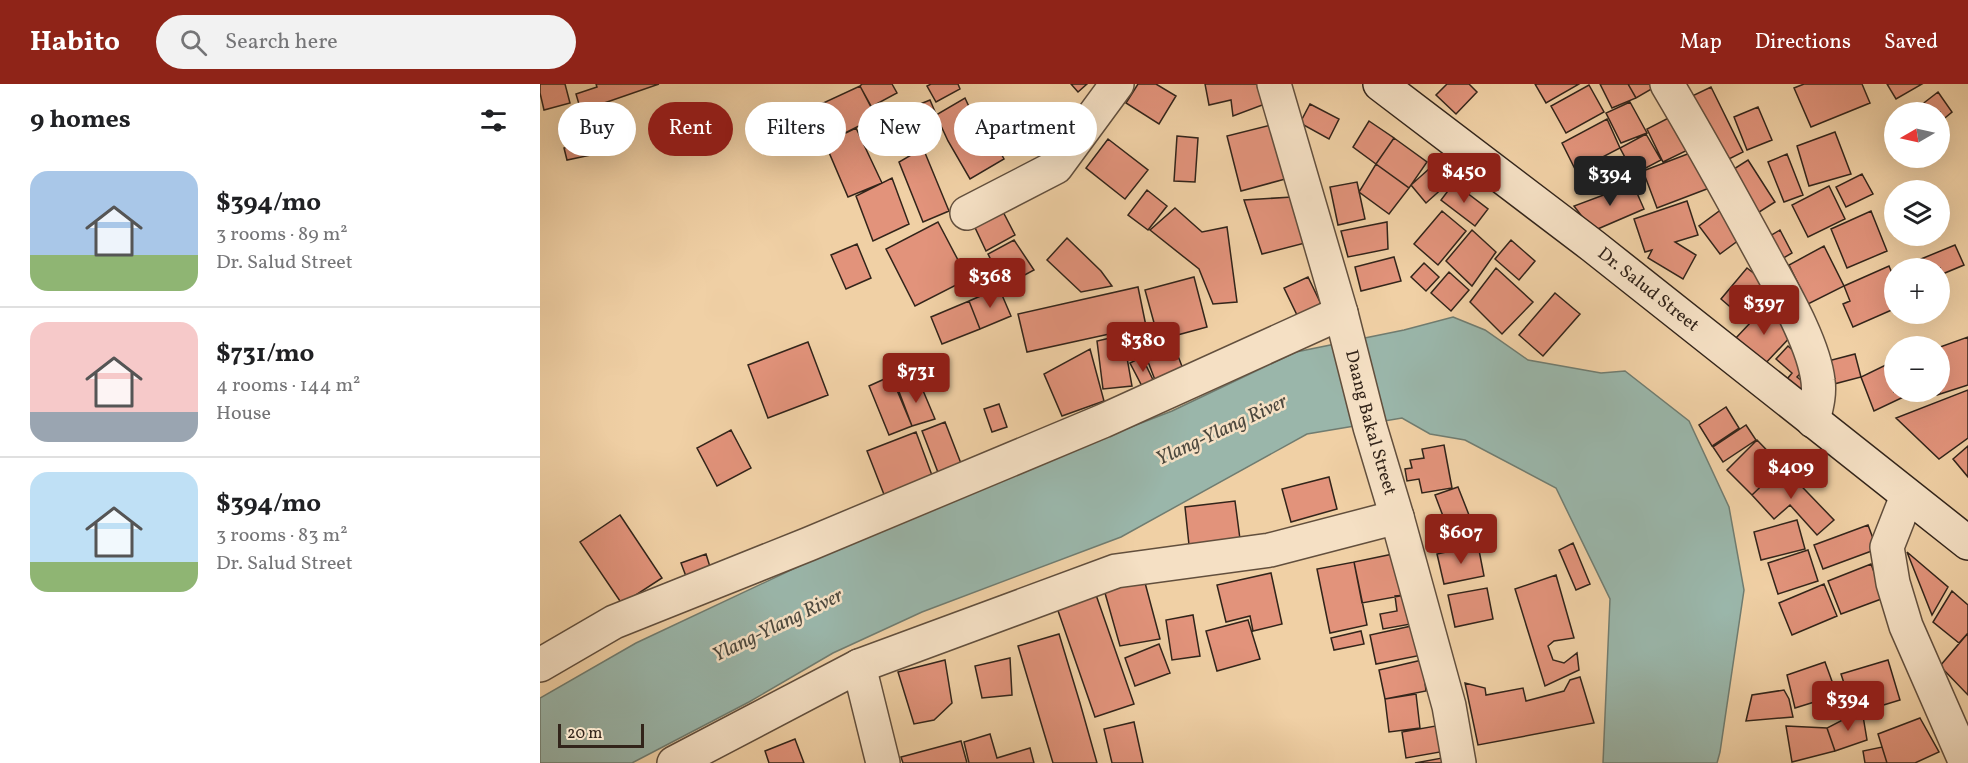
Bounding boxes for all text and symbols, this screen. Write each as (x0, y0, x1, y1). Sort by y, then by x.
search box (156, 15, 576, 69)
text: Habito (30, 23, 120, 62)
icon: search (177, 26, 210, 59)
text: Search here (225, 27, 338, 58)
text: Map (1680, 28, 1722, 57)
text: Directions (1755, 28, 1851, 57)
text: Saved (1884, 28, 1938, 57)
text: 9 homes (30, 102, 131, 138)
chip: Buy (558, 102, 636, 156)
chip: Rent (648, 102, 733, 156)
chip: Filters (745, 102, 846, 156)
chip: New (858, 102, 942, 156)
chip: Apartment (954, 102, 1097, 156)
north arrow (1884, 102, 1950, 168)
map controls (1884, 102, 1950, 402)
icon: filters (477, 104, 510, 137)
pin: $450 (1428, 153, 1500, 204)
pin: $394 (1574, 156, 1646, 207)
text: $450 (1442, 158, 1486, 186)
text: $394 (1588, 161, 1632, 189)
button: layers (1884, 180, 1950, 246)
text: $394/mo (216, 185, 321, 221)
icon: home (78, 195, 150, 267)
text: 3 rooms · 89 m² (216, 221, 348, 249)
street label: Dr. Salud Street (1592, 242, 1704, 338)
text: Dr. Salud Street (216, 249, 353, 277)
pin: $368 (954, 258, 1026, 309)
button: + (1884, 258, 1950, 324)
text: $368 (968, 263, 1012, 291)
pin: $397 (1728, 285, 1800, 336)
text: $397 (1743, 290, 1785, 318)
pin: $380 (1107, 322, 1179, 373)
text: $380 (1121, 327, 1165, 355)
text: $731/mo (216, 336, 314, 372)
button: − (1884, 336, 1950, 402)
icon: home (78, 346, 150, 418)
street label: Daang Bakal Street (1338, 347, 1402, 498)
pin: $731 (880, 353, 952, 404)
text: $731 (897, 358, 935, 386)
text: 4 rooms · 144 m² (216, 372, 361, 400)
water label: Ylang-Ylang River (1152, 388, 1293, 474)
text: House (216, 400, 271, 428)
pin: $409 (1755, 449, 1827, 500)
text: $409 (1768, 454, 1814, 482)
text: $394/mo (216, 486, 321, 522)
icon: home (78, 496, 150, 568)
pin: $607 (1425, 514, 1497, 565)
text: $607 (1439, 519, 1483, 547)
text: 3 rooms · 83 m² (216, 522, 348, 550)
text: Dr. Salud Street (216, 550, 353, 578)
water label: Ylang-Ylang River (708, 582, 849, 670)
pin: $394 (1812, 681, 1884, 732)
text: $394 (1826, 686, 1870, 714)
scale bar (558, 721, 644, 748)
text: 20 m (567, 723, 602, 745)

